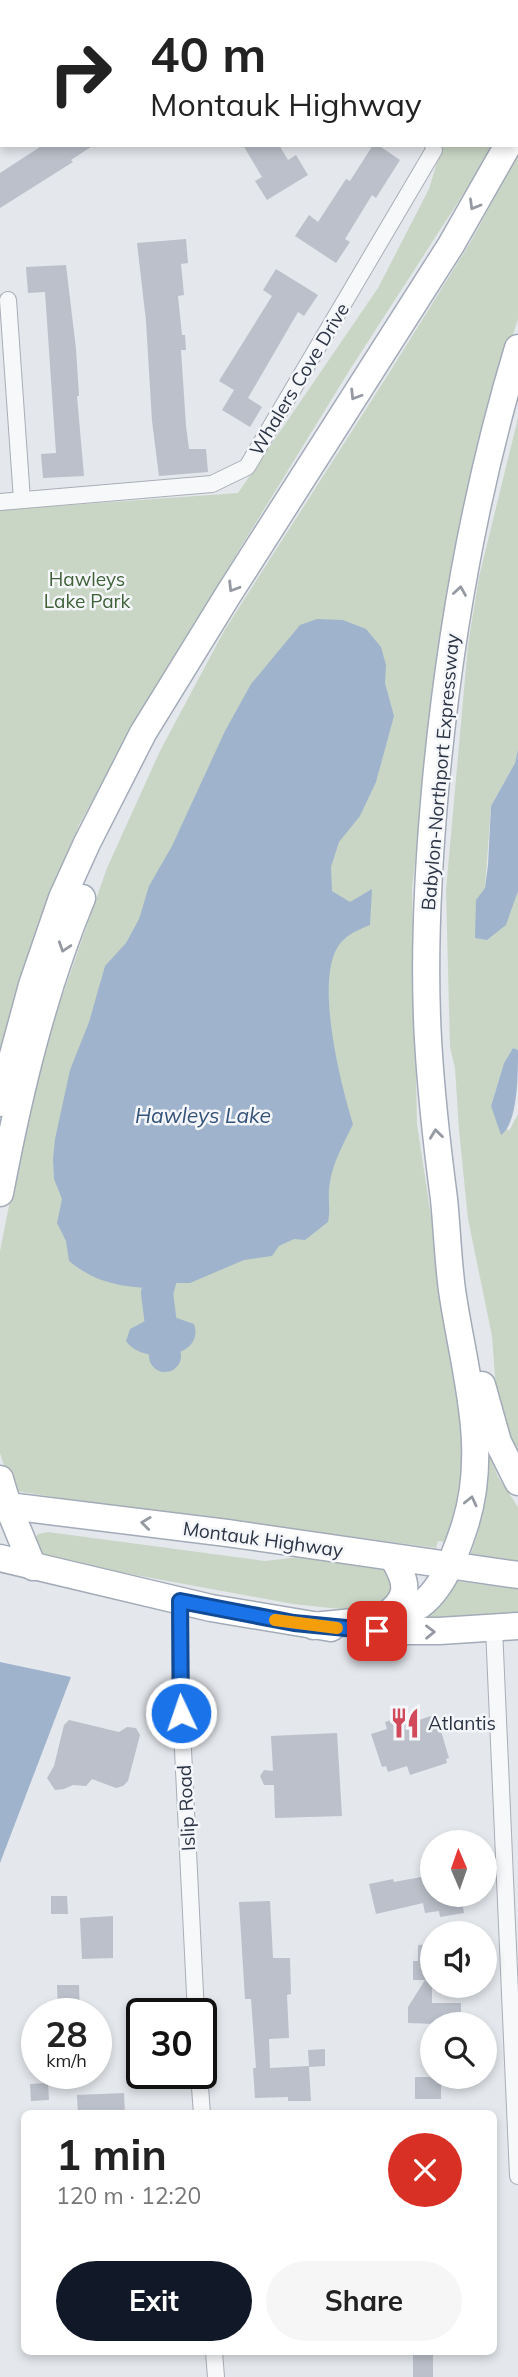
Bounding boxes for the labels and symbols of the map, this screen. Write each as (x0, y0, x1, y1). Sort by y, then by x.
one-way arrow (469, 197, 482, 210)
street label: Whalers Cove Drive (244, 298, 354, 460)
one-way arrow (351, 387, 364, 400)
park label: Hawleys Lake Park (44, 567, 131, 613)
one-way arrow (229, 579, 242, 592)
one-way arrow (452, 585, 467, 597)
street label: Babylon-Northport Expressway (416, 632, 464, 912)
one-way arrow (58, 941, 72, 953)
water label: Hawleys Lake (135, 1102, 271, 1128)
one-way arrow (428, 1129, 443, 1140)
one-way arrow (463, 1495, 477, 1507)
one-way arrow (140, 1516, 151, 1531)
street label: Montauk Highway (181, 1516, 345, 1562)
pin (347, 1601, 407, 1661)
one-way arrow (425, 1624, 436, 1639)
position arrow (144, 1676, 218, 1750)
restaurant icon: Atlantis (388, 1706, 422, 1740)
place label: Atlantis (428, 1711, 496, 1735)
street label: Islip Road (172, 1764, 200, 1852)
north arrow (420, 1830, 497, 1908)
speed limit sign: 30 (126, 1998, 217, 2089)

